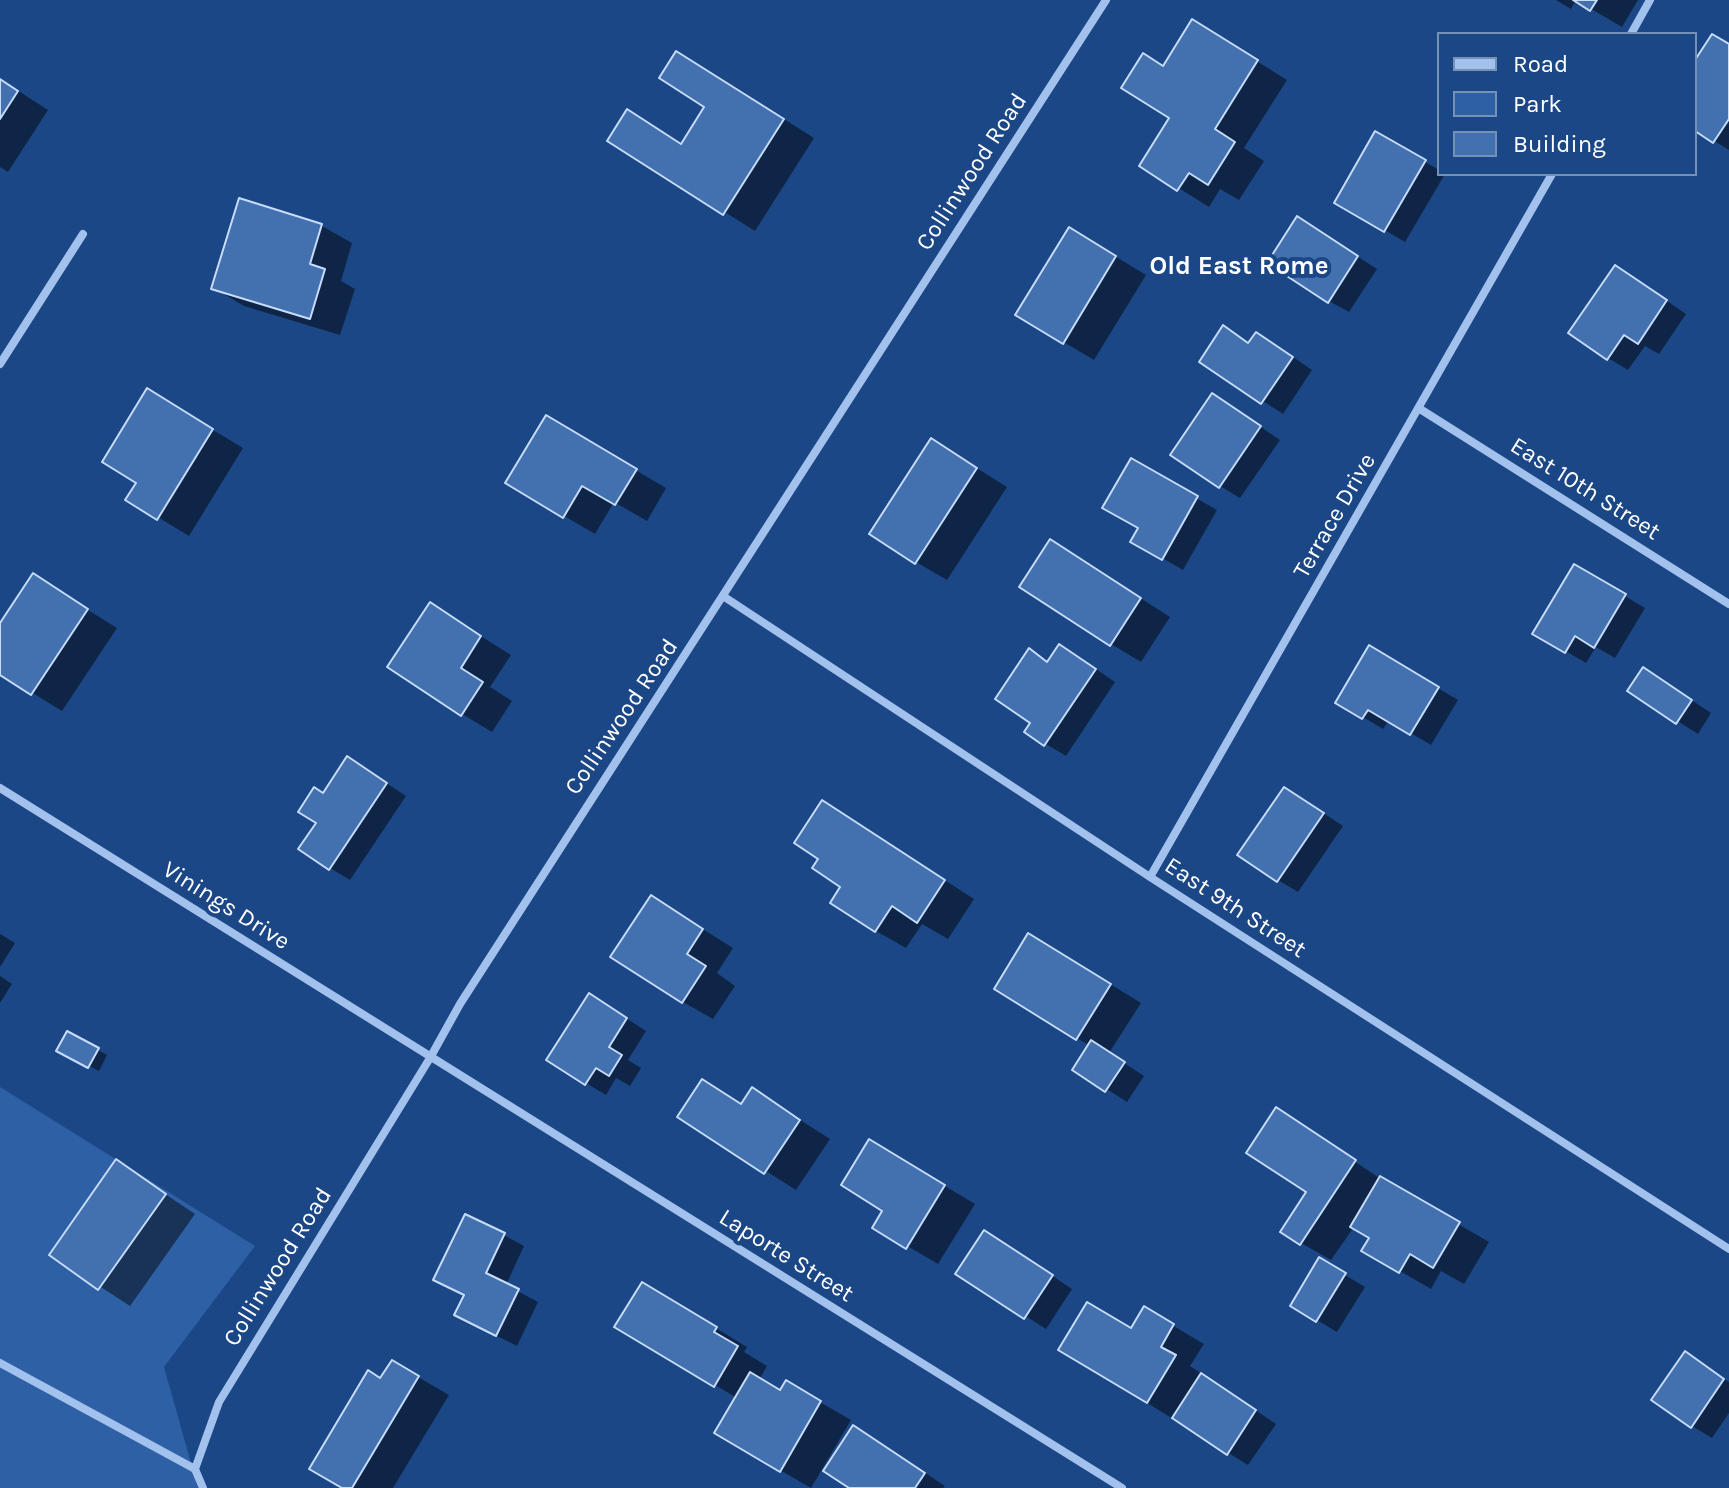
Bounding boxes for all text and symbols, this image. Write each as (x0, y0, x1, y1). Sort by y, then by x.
legend (1437, 32, 1697, 176)
text: Road (1513, 50, 1568, 78)
street label: Collinwood Road (910, 88, 1034, 256)
text: Park (1513, 90, 1562, 118)
text: Building (1513, 130, 1606, 158)
district label: Old East Rome (1149, 251, 1329, 283)
street label: East 10th Street (1505, 431, 1665, 547)
street label: Terrace Drive (1288, 448, 1382, 584)
street label: Collinwood Road (559, 634, 685, 800)
street label: East 9th Street (1159, 852, 1311, 964)
street label: Vinings Drive (157, 855, 295, 957)
street label: Collinwood Road (218, 1182, 338, 1352)
street label: Laporte Street (713, 1203, 859, 1309)

